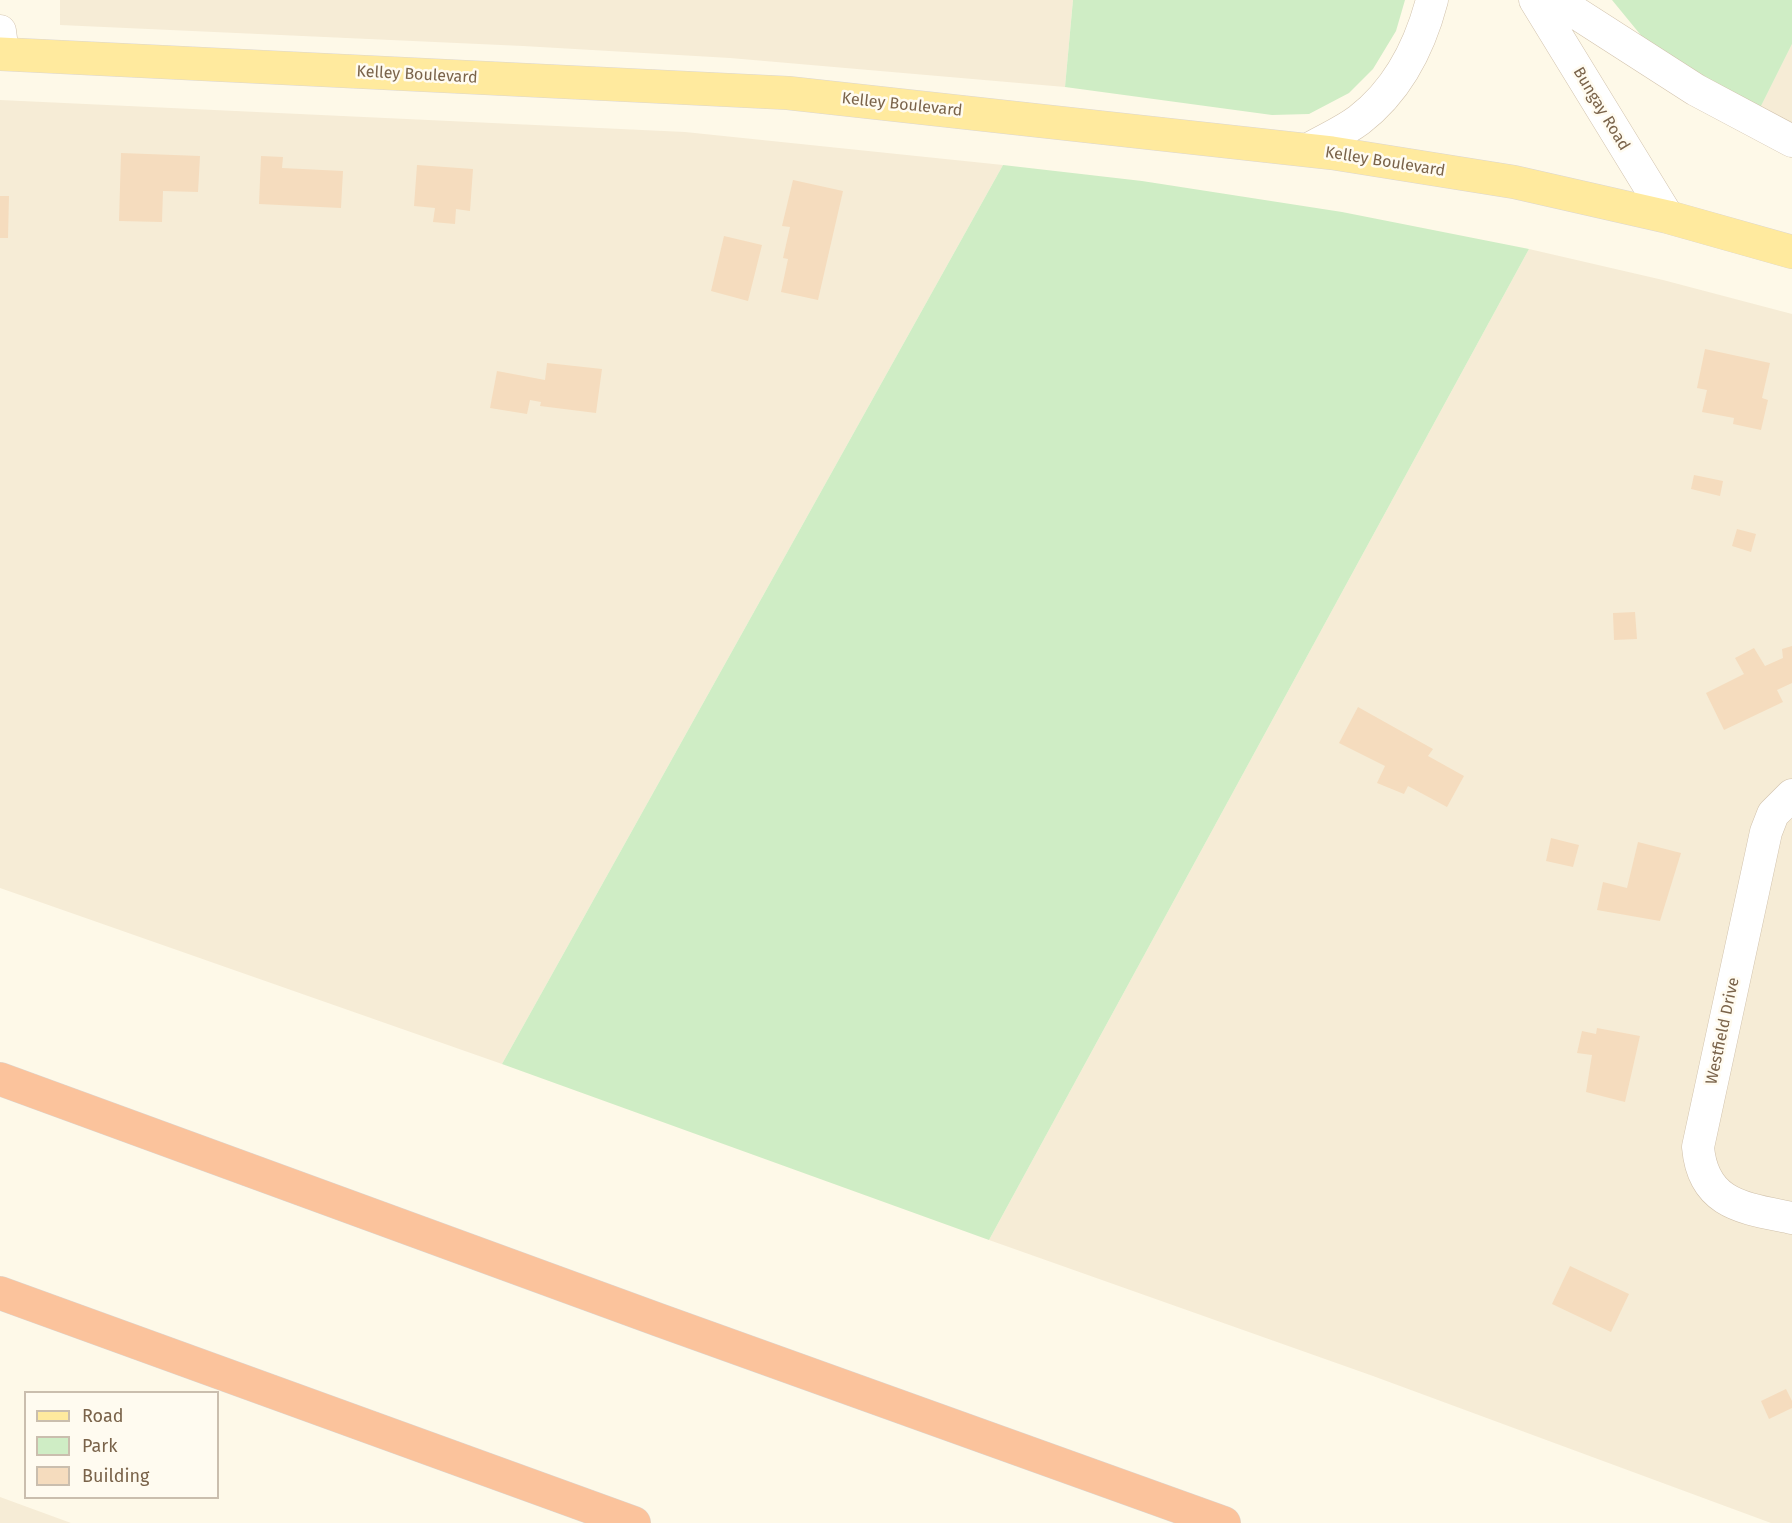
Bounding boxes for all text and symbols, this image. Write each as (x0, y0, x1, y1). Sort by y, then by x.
street label: Kelley Boulevard (356, 62, 478, 88)
street label: Bungay Road (1569, 64, 1633, 154)
street label: Kelley Boulevard (841, 89, 963, 121)
street label: Kelley Boulevard (1324, 143, 1446, 181)
street label: Westfield Drive (1702, 976, 1744, 1086)
legend (24, 1391, 219, 1499)
text: Road (82, 1405, 124, 1427)
text: Park (82, 1435, 117, 1457)
text: Building (82, 1465, 149, 1487)

